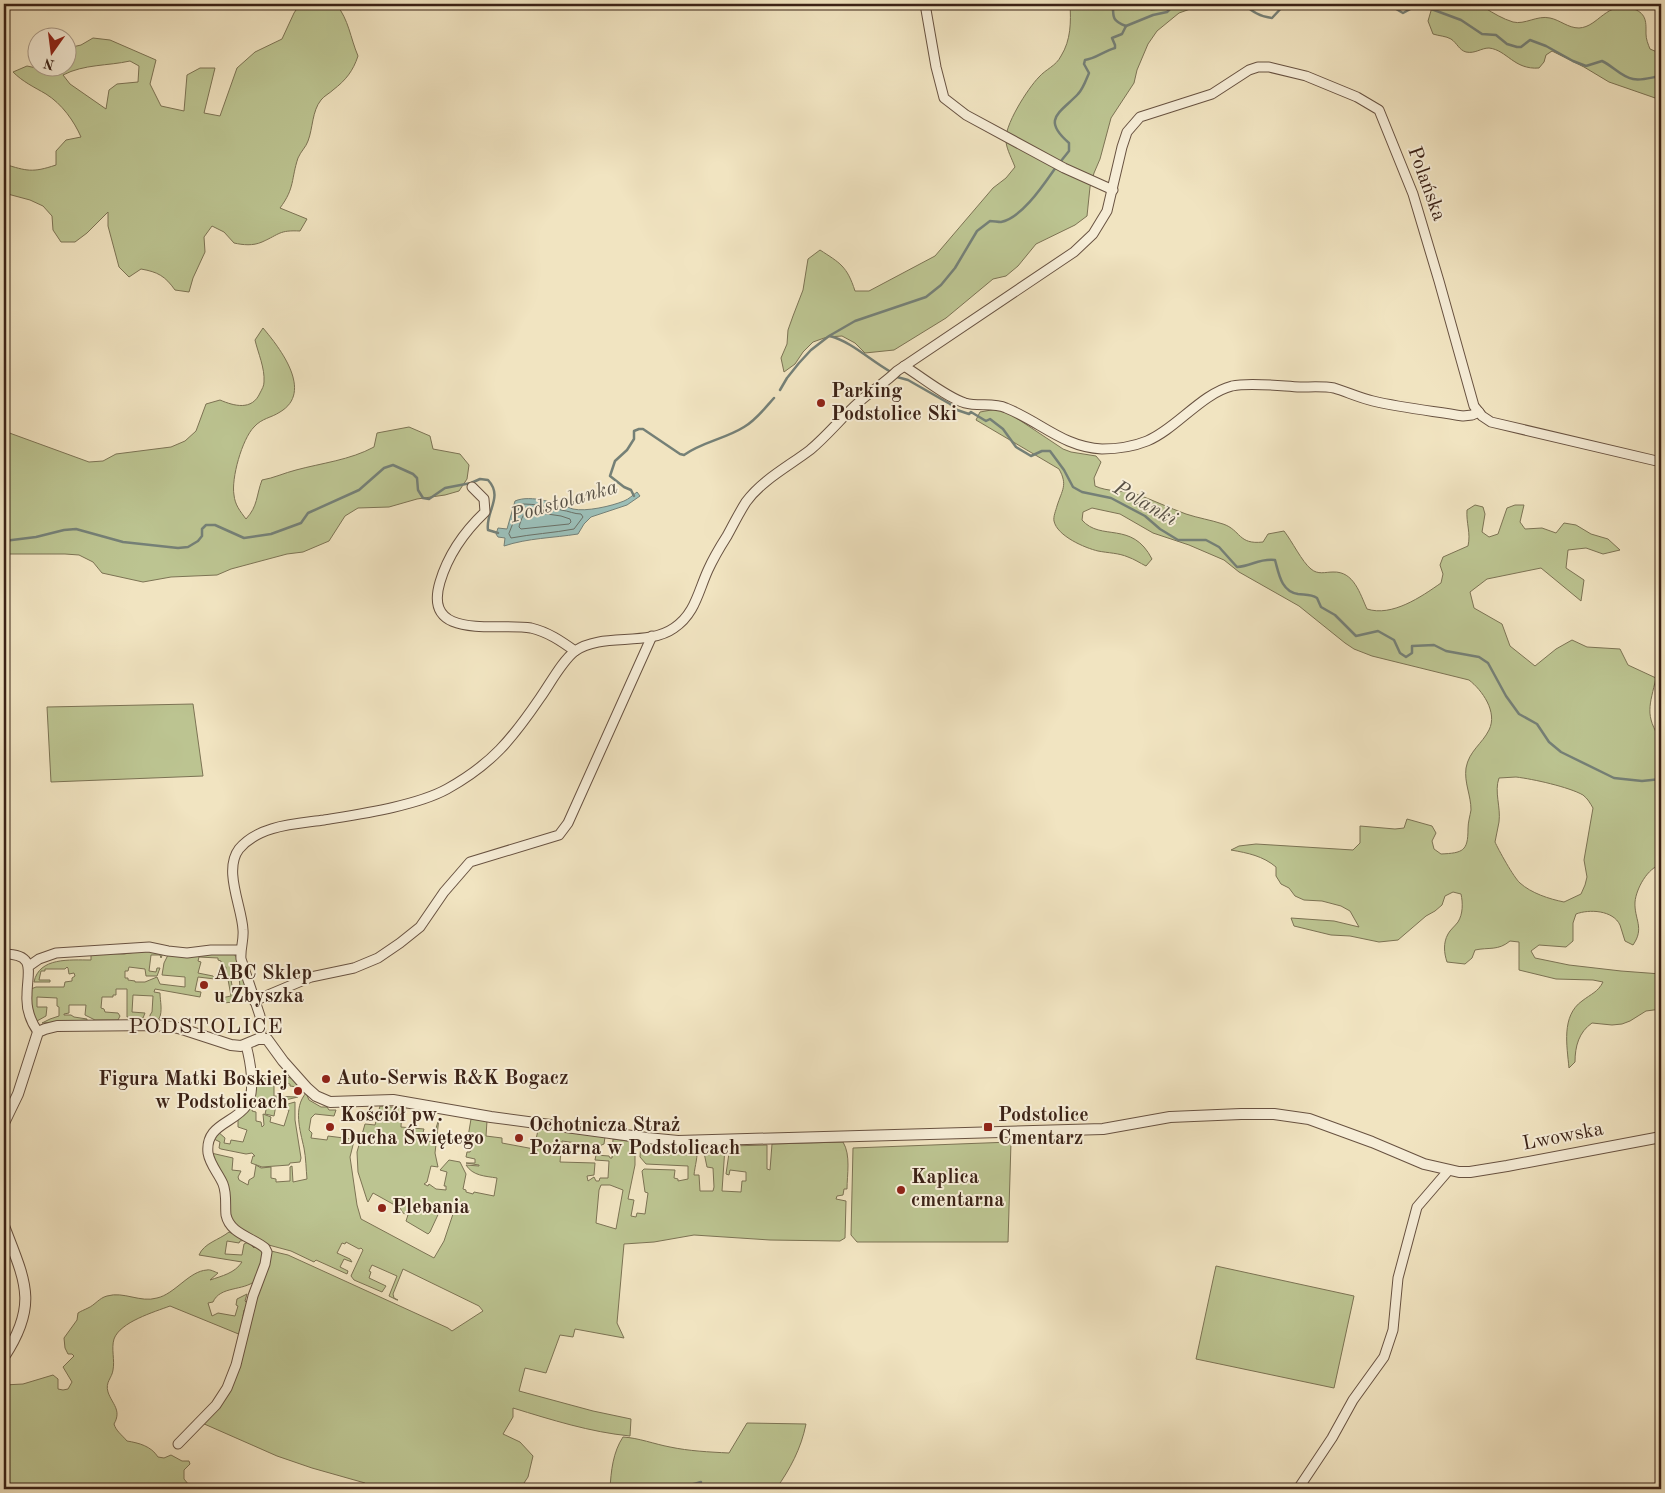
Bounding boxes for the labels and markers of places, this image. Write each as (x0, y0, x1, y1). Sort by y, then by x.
place label: Parking Podstolice Ski (831, 382, 957, 425)
marker: Parking Podstolice Ski (815, 397, 827, 409)
place label: ABC Sklep u Zbyszka (214, 964, 312, 1007)
marker: ABC Sklep u Zbyszka (198, 979, 210, 991)
place label: Auto-Serwis R&K Bogacz (336, 1069, 568, 1089)
place label: Figura Matki Boskiej w Podstolicach (98, 1070, 288, 1113)
marker: Auto-Serwis R&K Bogacz (320, 1073, 332, 1085)
marker: Figura Matki Boskiej w Podstolicach (292, 1085, 304, 1097)
place label: Kościół pw. Ducha Świętego (340, 1106, 484, 1149)
place label: Podstolice Cmentarz (998, 1106, 1089, 1149)
place label: Ochotnicza Straż Pożarna w Podstolicach (529, 1116, 740, 1159)
marker: Kościół pw. Ducha Świętego (324, 1121, 336, 1133)
marker: Podstolice Cmentarz (982, 1121, 994, 1133)
marker: Ochotnicza Straż Pożarna w Podstolicach (513, 1132, 525, 1144)
place label: Kaplica cmentarna (911, 1168, 1004, 1211)
marker: Kaplica cmentarna (895, 1184, 907, 1196)
place label: Plebania (392, 1198, 470, 1218)
marker: Plebania (376, 1202, 388, 1214)

